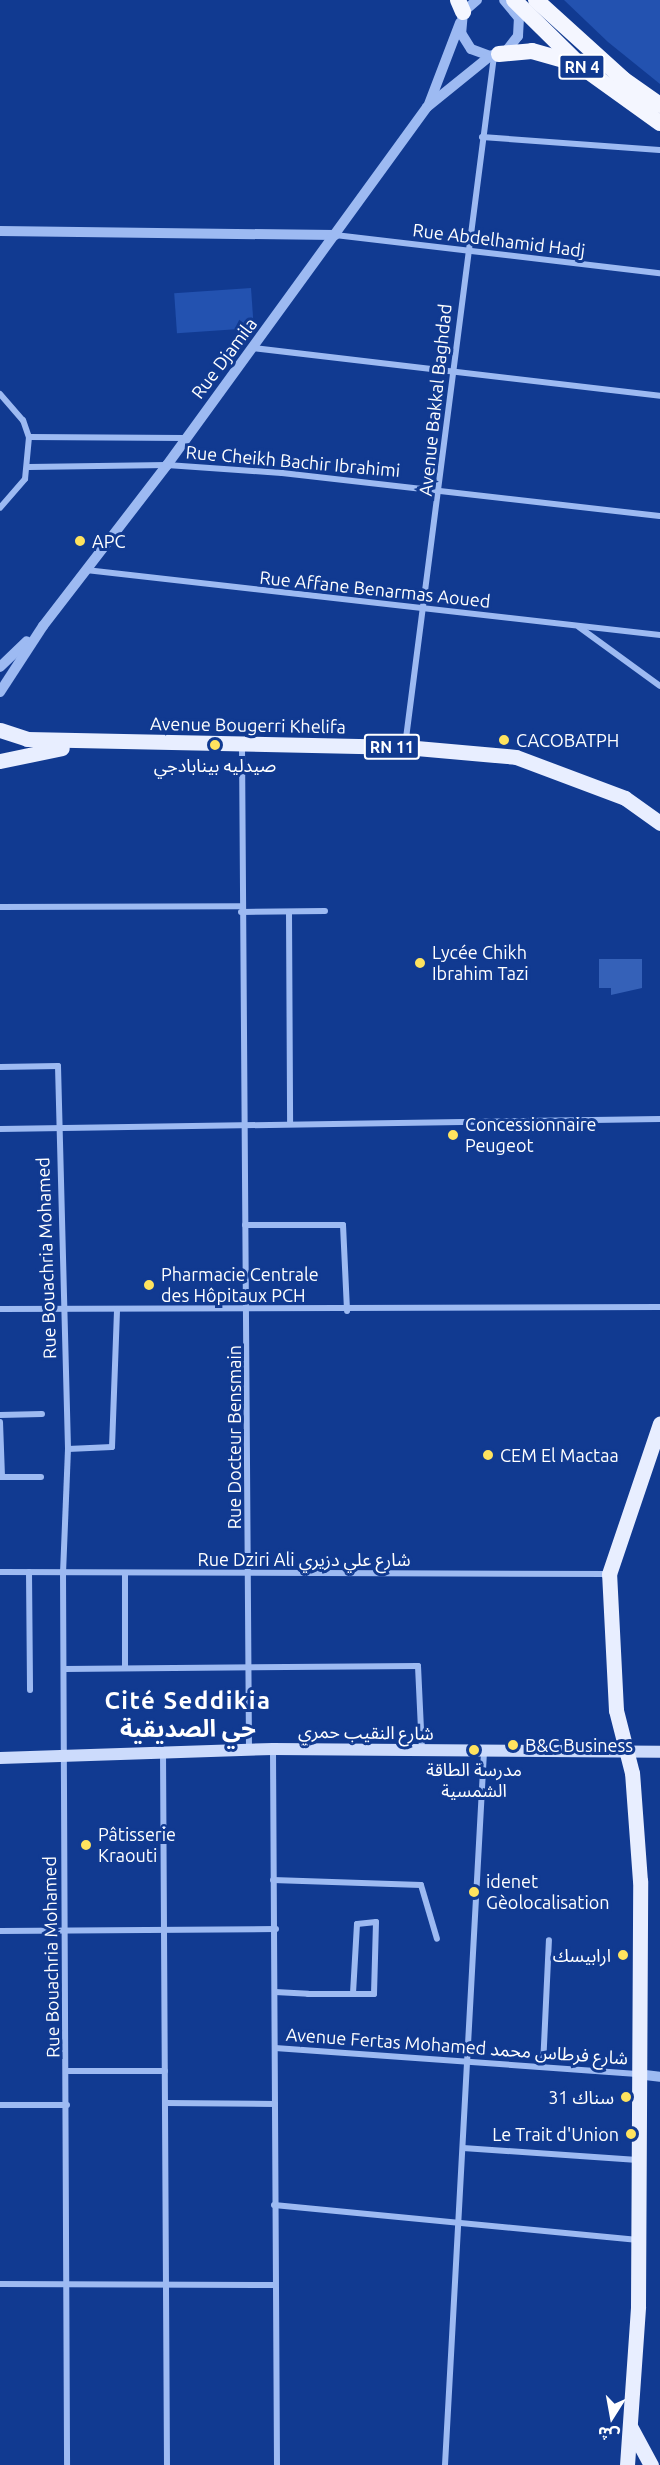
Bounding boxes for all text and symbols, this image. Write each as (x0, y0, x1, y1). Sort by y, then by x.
road number: RN 4 (558, 54, 606, 80)
street label: Rue Abdelhamid Hadj (411, 219, 587, 261)
street label: Avenue Bakkal Baghdad (414, 303, 456, 497)
street label: Rue Djamila (187, 313, 261, 403)
street label: Rue Cheikh Bachir Ibrahimi (185, 441, 401, 481)
place label: APC (92, 530, 125, 552)
marker: APC (73, 534, 87, 548)
street label: Rue Affane Benarmas Aoued (259, 566, 491, 612)
street label: Avenue Bougerri Khelifa (150, 712, 346, 738)
place label: CACOBATPH (516, 729, 619, 751)
marker: CACOBATPH (497, 733, 511, 747)
road number: RN 11 (364, 734, 420, 760)
marker: صيدليه بينابادجي (208, 738, 222, 752)
place label: صيدليه بينابادجي (154, 754, 276, 776)
place label: Lycée Chikh Ibrahim Tazi (432, 942, 529, 984)
marker: Lycée Chikh Ibrahim Tazi (413, 956, 427, 970)
place label: Concessionnaire Peugeot (465, 1114, 597, 1156)
marker: Concessionnaire Peugeot (446, 1128, 460, 1142)
street label: Rue Bouachria Mohamed (32, 1157, 60, 1359)
place label: Pharmacie Centrale des Hôpitaux PCH (161, 1264, 319, 1306)
marker: Pharmacie Centrale des Hôpitaux PCH (142, 1278, 156, 1292)
street label: Rue Docteur Bensmain (223, 1345, 245, 1529)
place label: CEM El Mactaa (500, 1444, 619, 1466)
marker: CEM El Mactaa (481, 1448, 495, 1462)
street label: Rue Dziri Ali شارع علي دزيري (197, 1548, 411, 1570)
district label: Cité Seddikia حي الصديقية (104, 1687, 272, 1743)
street label: شارع النقيب حمري (298, 1720, 434, 1744)
place label: B&C Business (525, 1734, 633, 1756)
marker: B&C Business (506, 1738, 520, 1752)
marker: مدرسة الطاقة الشمسية (467, 1743, 481, 1757)
place label: مدرسة الطاقة الشمسية (426, 1759, 522, 1802)
place label: Pâtisserie Kraouti (98, 1824, 176, 1866)
marker: Pâtisserie Kraouti (79, 1838, 93, 1852)
street label: Rue Bouachria Mohamed (38, 1856, 64, 2058)
place label: idenet Gèolocalisation (486, 1871, 610, 1914)
marker: idenet Gèolocalisation (467, 1885, 481, 1899)
place label: ارابيسك (553, 1944, 611, 1966)
marker: ارابيسك (616, 1948, 630, 1962)
street label: Avenue Fertas Mohamed شارع فرطاس محمد (285, 2023, 629, 2069)
place label: سناك 31 (548, 2086, 614, 2108)
marker: سناك 31 (619, 2090, 633, 2104)
place label: Le Trait d'Union (492, 2123, 619, 2145)
marker: Le Trait d'Union (624, 2127, 638, 2141)
north arrow (582, 2387, 642, 2447)
text: ش (596, 2424, 621, 2446)

